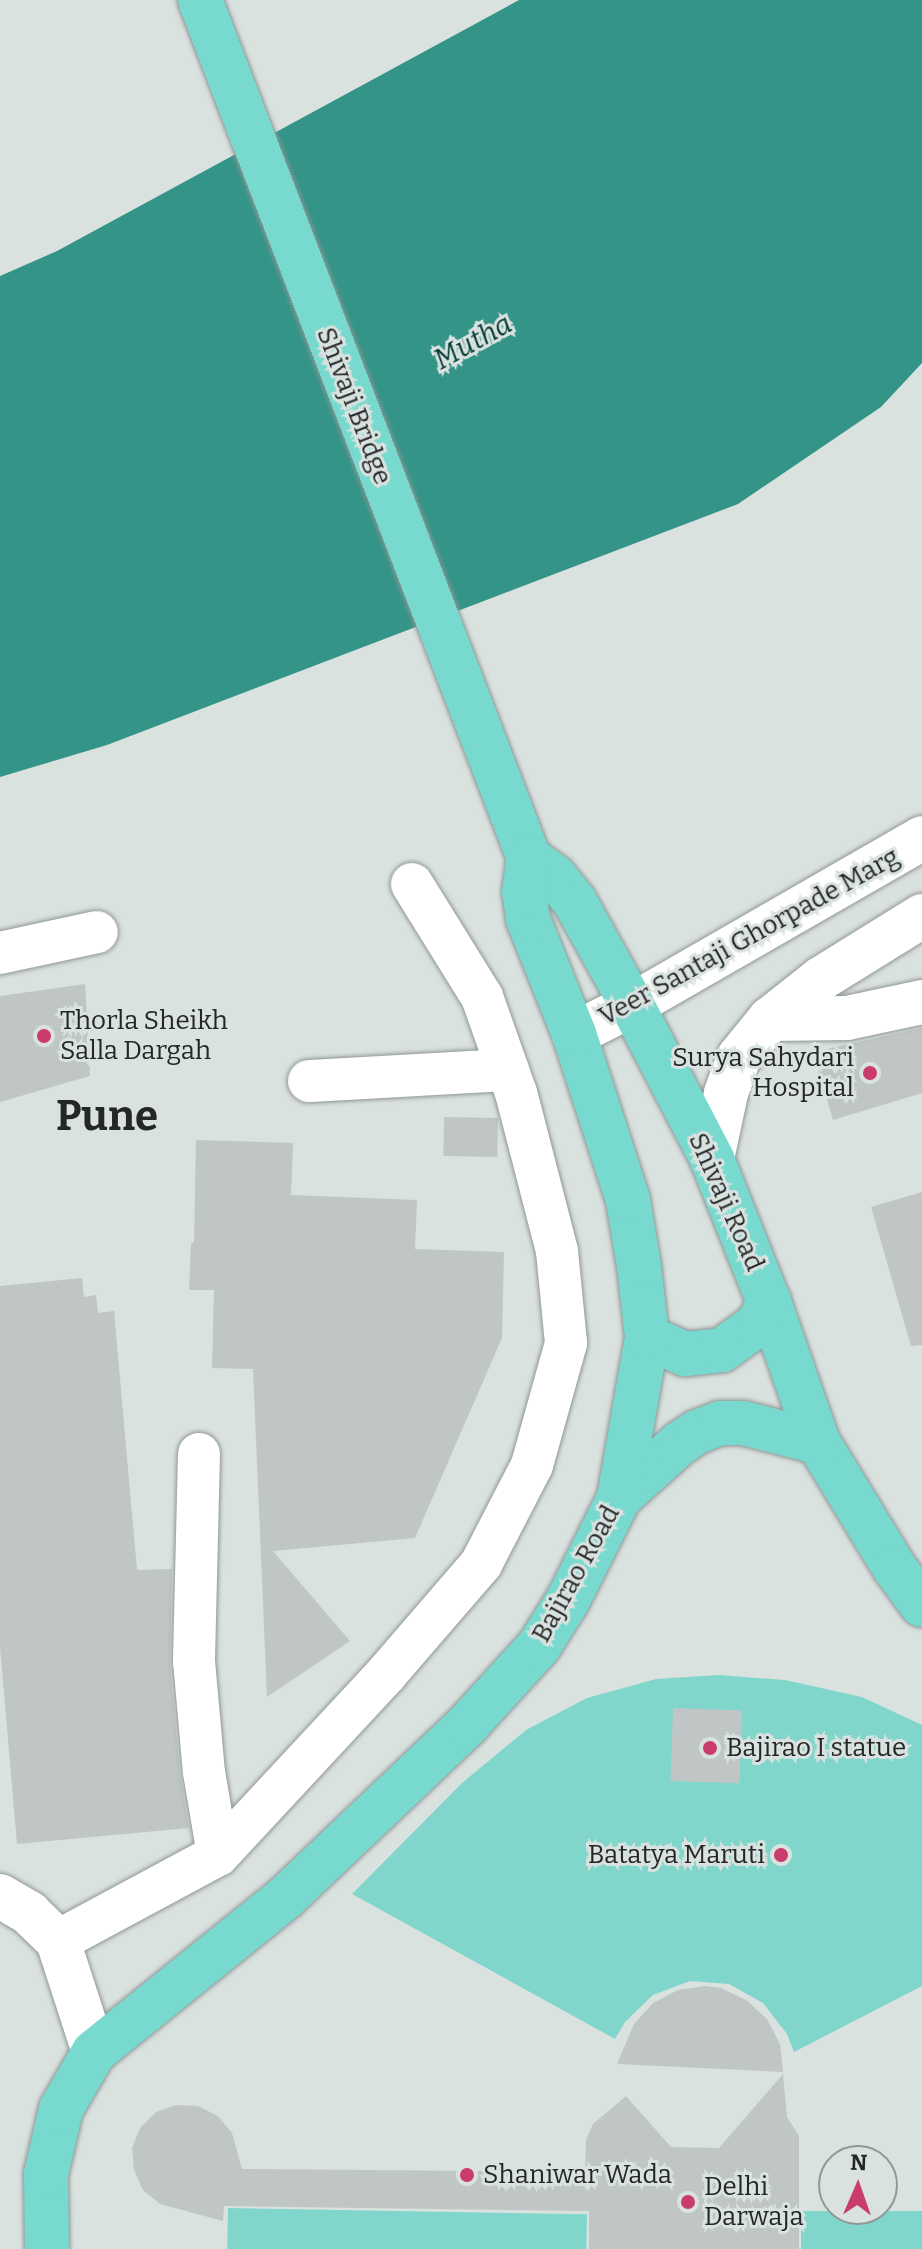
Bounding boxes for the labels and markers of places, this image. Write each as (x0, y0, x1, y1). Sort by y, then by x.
place label: Thorla Sheikh Salla Dargah (60, 1005, 228, 1066)
marker: Thorla Sheikh Salla Dargah (35, 1027, 53, 1045)
place label: Surya Sahydari Hospital (672, 1042, 854, 1104)
marker: Surya Sahydari Hospital (861, 1064, 879, 1082)
place label: Bajirao I statue (726, 1732, 906, 1764)
marker: Bajirao I statue (701, 1739, 719, 1757)
place label: Batatya Maruti (588, 1839, 765, 1871)
marker: Batatya Maruti (772, 1846, 790, 1864)
place label: Shaniwar Wada (483, 2159, 672, 2191)
marker: Shaniwar Wada (458, 2166, 476, 2184)
place label: Delhi Darwaja (704, 2171, 804, 2232)
marker: Delhi Darwaja (679, 2193, 697, 2211)

